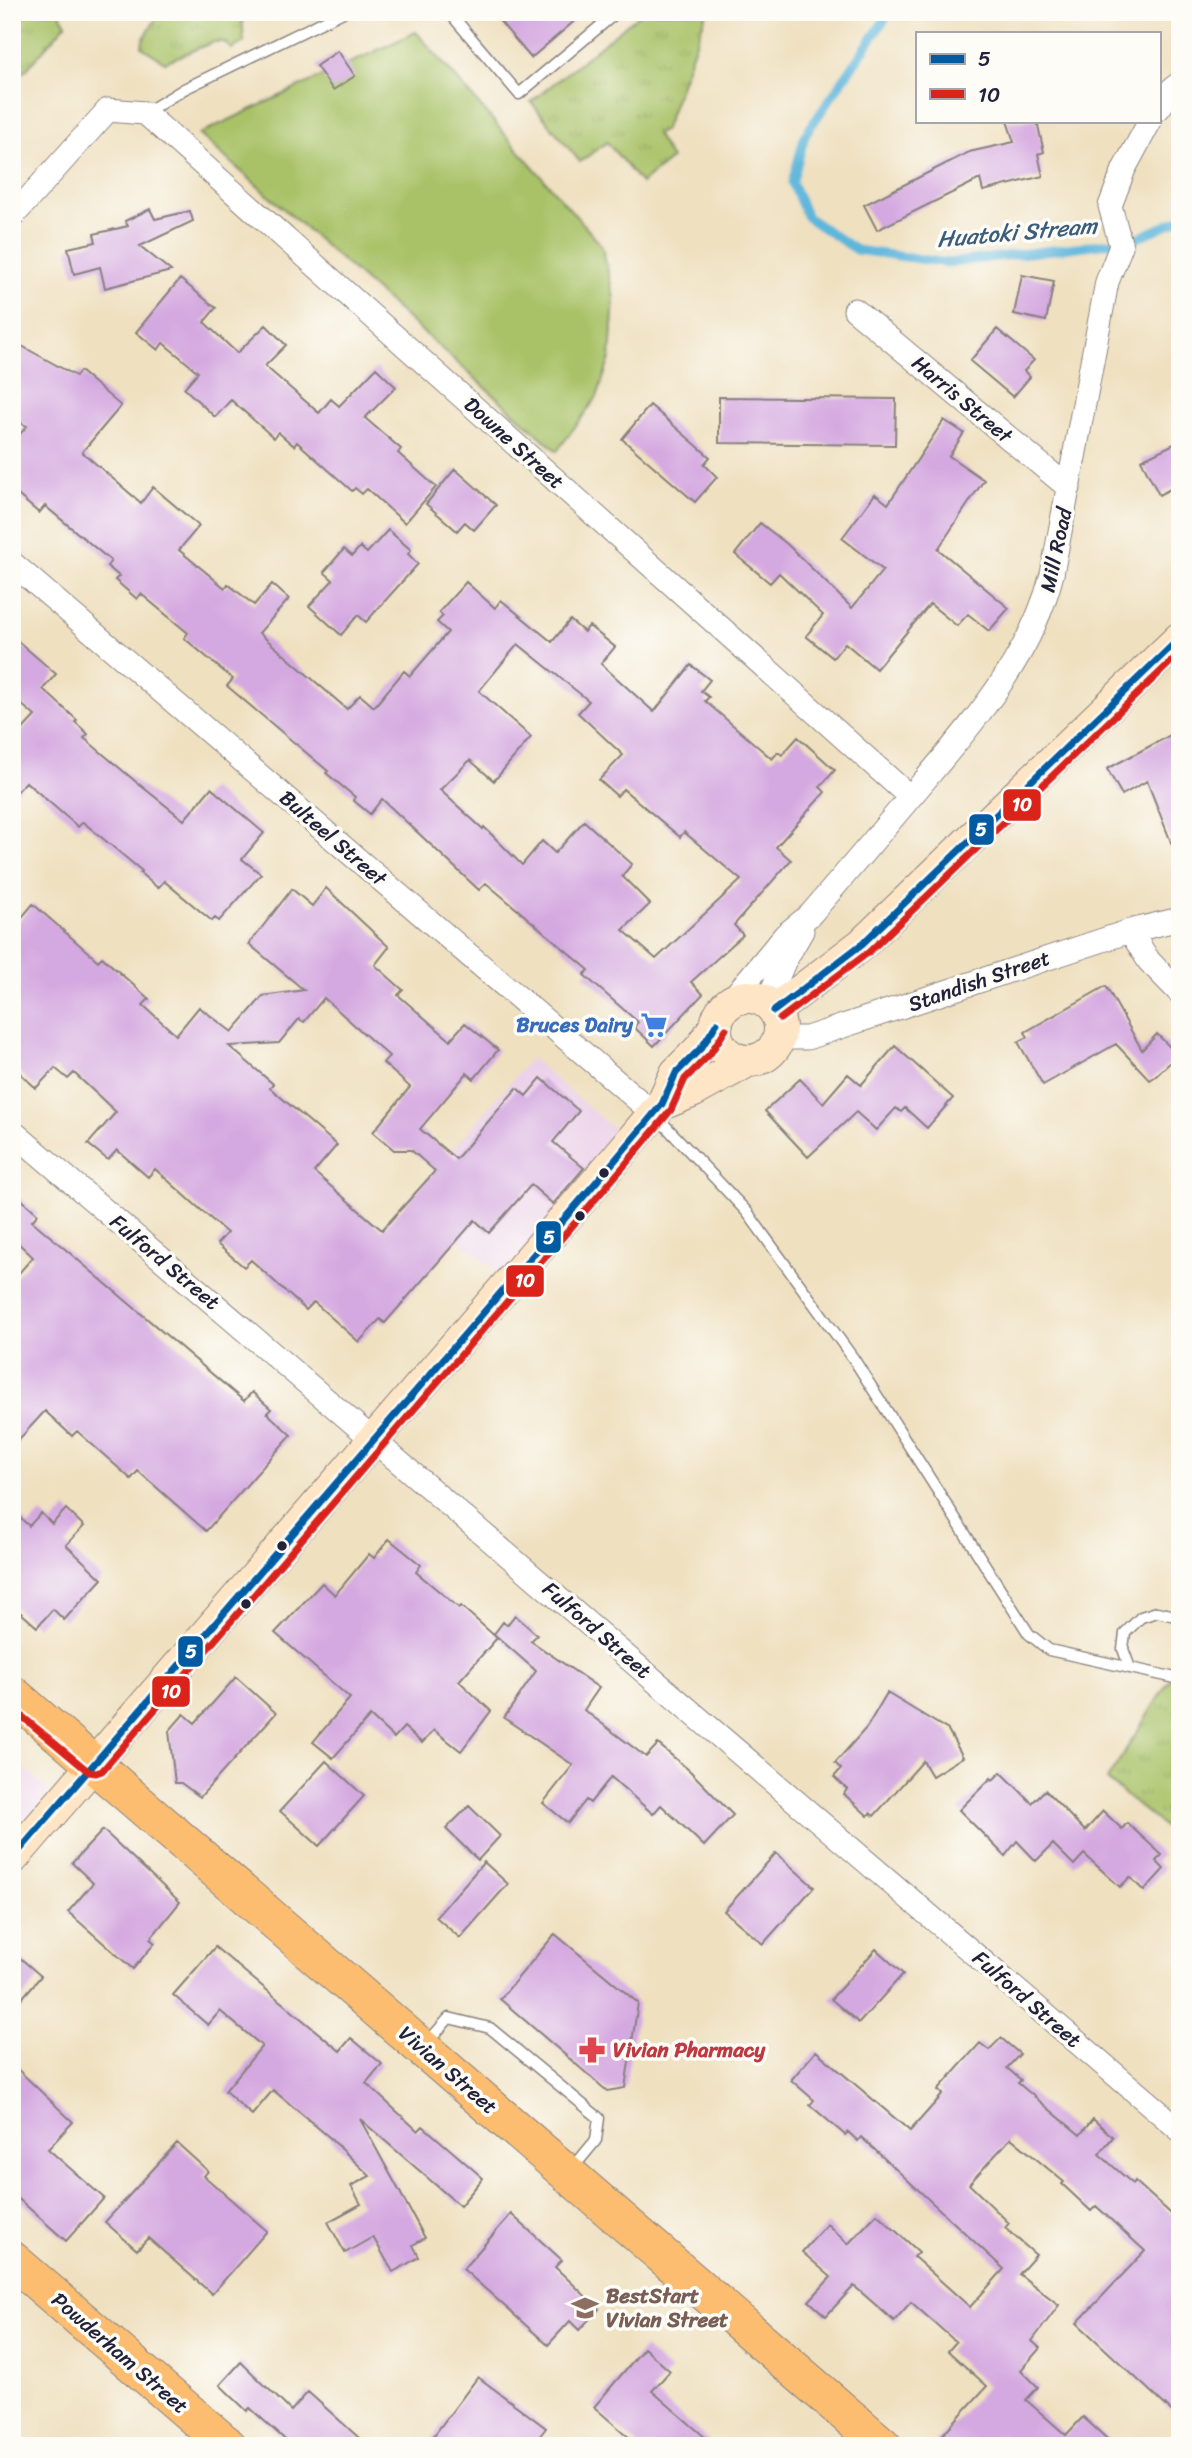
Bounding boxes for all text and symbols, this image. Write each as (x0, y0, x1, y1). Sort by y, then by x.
legend (916, 32, 1160, 122)
text: 5 (978, 40, 991, 78)
text: 10 (978, 76, 1000, 114)
water label: Huatoki Stream (935, 205, 1101, 260)
street label: Harris Street (903, 345, 1022, 454)
street label: Downe Street (455, 387, 573, 499)
street label: Mill Road (1029, 502, 1084, 596)
street label: Bulteel Street (270, 780, 397, 897)
line badge: 10 (1002, 788, 1042, 822)
text: 10 (1012, 788, 1032, 821)
line badge: 5 (968, 813, 995, 846)
text: 5 (975, 813, 987, 846)
street label: Standish Street (903, 939, 1055, 1023)
place label: Bruces Dairy (516, 1006, 634, 1044)
supermarket icon: Bruces Dairy (639, 1010, 669, 1040)
unlabelled marker (597, 1166, 611, 1180)
street label: Fulford Street (101, 1204, 229, 1320)
unlabelled marker (573, 1209, 587, 1223)
line badge: 5 (535, 1220, 562, 1254)
text: 5 (543, 1221, 555, 1254)
line badge: 10 (505, 1264, 545, 1298)
text: 10 (515, 1264, 535, 1297)
unlabelled marker (275, 1539, 289, 1553)
street label: Fulford Street (533, 1571, 661, 1689)
unlabelled marker (239, 1597, 253, 1611)
line badge: 5 (177, 1635, 204, 1668)
text: 5 (185, 1635, 197, 1668)
line badge: 10 (151, 1675, 191, 1708)
text: 10 (161, 1675, 181, 1708)
street label: Fulford Street (963, 1940, 1091, 2058)
street label: Vivian Street (389, 2016, 507, 2124)
place label: Vivian Pharmacy (613, 2031, 766, 2069)
pharmacy icon: Vivian Pharmacy (577, 2035, 607, 2065)
place label: BestStart Vivian Street (606, 2277, 729, 2339)
street label: Powderham Street (42, 2282, 198, 2424)
school or university icon: BestStart Vivian Street (570, 2293, 600, 2323)

